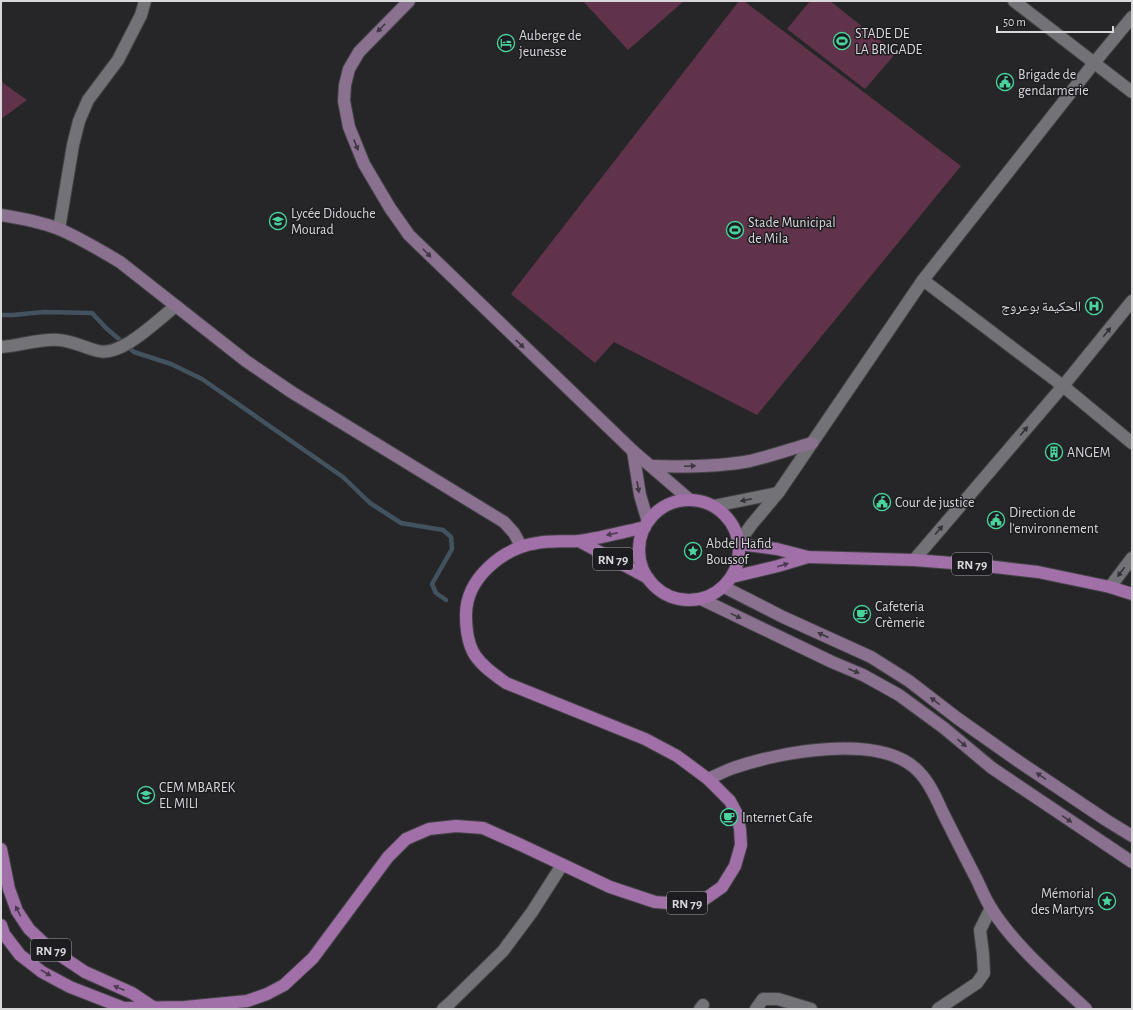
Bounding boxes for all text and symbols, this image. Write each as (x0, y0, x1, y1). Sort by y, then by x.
scale bar (997, 8, 1113, 34)
text: 50 m (1003, 16, 1026, 28)
one-way arrow (376, 23, 386, 33)
place label: STADE DE LA BRIGADE (855, 27, 923, 57)
place label: Auberge de jeunesse (519, 29, 581, 59)
sports icon: STADE DE LA BRIGADE (832, 31, 852, 51)
hotel icon: Auberge de jeunesse (496, 33, 516, 53)
place label: Brigade de gendarmerie (1018, 68, 1089, 98)
public building icon: Brigade de gendarmerie (995, 72, 1015, 92)
one-way arrow (354, 139, 360, 151)
place label: Lycée Didouche Mourad (291, 207, 376, 237)
school or university icon: Lycée Didouche Mourad (268, 211, 288, 231)
place label: Stade Municipal de Mila (748, 216, 836, 246)
sports icon: Stade Municipal de Mila (725, 220, 745, 240)
one-way arrow (422, 248, 431, 258)
hospital icon: الحكيمة بوعروج (1084, 296, 1104, 316)
place label: الحكيمة بوعروج (1001, 300, 1081, 316)
one-way arrow (1103, 326, 1112, 337)
one-way arrow (515, 339, 525, 348)
one-way arrow (1019, 426, 1028, 437)
building icon: ANGEM (1044, 442, 1064, 462)
place label: ANGEM (1067, 446, 1111, 460)
one-way arrow (684, 463, 696, 470)
one-way arrow (635, 481, 641, 493)
public building icon: Cour de justice (872, 492, 892, 512)
place label: Cour de justice (895, 496, 974, 510)
one-way arrow (740, 497, 752, 503)
place label: Direction de l'environnement (1009, 506, 1099, 536)
public building icon: Direction de l'environnement (986, 510, 1006, 530)
one-way arrow (935, 525, 944, 536)
one-way arrow (606, 531, 618, 537)
place label: Abdel Hafid Boussof (706, 537, 771, 567)
place icon: Abdel Hafid Boussof (683, 541, 703, 561)
road number: RN 79 (593, 548, 633, 570)
road number: RN 79 (952, 553, 992, 575)
one-way arrow (778, 561, 790, 567)
one-way arrow (1117, 567, 1125, 578)
place label: Cafeteria Crèmerie (875, 600, 925, 630)
cafe icon: Cafeteria Crèmerie (852, 604, 872, 624)
one-way arrow (731, 613, 742, 619)
one-way arrow (818, 632, 829, 638)
one-way arrow (848, 668, 860, 675)
one-way arrow (929, 697, 940, 705)
one-way arrow (957, 738, 967, 747)
one-way arrow (1036, 772, 1046, 780)
place label: CEM MBAREK EL MILI (159, 781, 236, 811)
school or university icon: CEM MBAREK EL MILI (136, 785, 156, 805)
cafe icon: Internet Cafe (719, 807, 739, 827)
place label: Internet Cafe (742, 811, 813, 825)
one-way arrow (1062, 815, 1072, 823)
place label: Mémorial des Martyrs (1031, 887, 1094, 917)
place icon: Mémorial des Martyrs (1097, 891, 1117, 911)
road number: RN 79 (667, 892, 707, 914)
one-way arrow (15, 905, 21, 917)
road number: RN 79 (31, 939, 71, 961)
one-way arrow (40, 970, 52, 977)
one-way arrow (114, 985, 125, 991)

